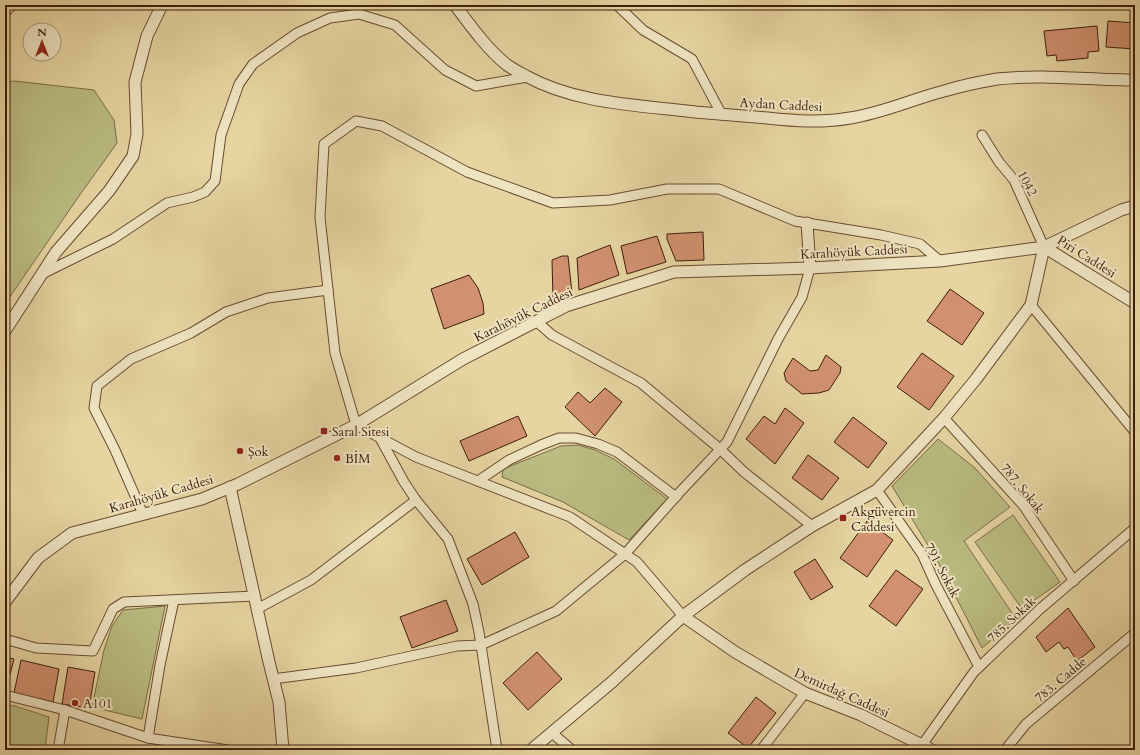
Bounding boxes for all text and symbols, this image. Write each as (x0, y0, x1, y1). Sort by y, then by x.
north arrow (22, 22, 62, 62)
text: N (37, 25, 47, 40)
street label: Aydan Caddesi (739, 94, 823, 116)
street label: 1042 (1013, 167, 1041, 200)
street label: Piri Caddesi (1053, 232, 1120, 282)
street label: Karahöyük Caddesi (800, 240, 909, 264)
street label: Karahöyük Caddesi (471, 283, 576, 347)
place label: Saral Sitesi (332, 423, 390, 441)
marker: Saral Sitesi (319, 426, 329, 436)
place label: Şok (248, 443, 269, 461)
marker: Şok (235, 446, 245, 456)
place label: BİM (345, 450, 371, 468)
marker: BİM (332, 453, 342, 463)
street label: 787. Sokak (996, 460, 1048, 518)
street label: Karahöyük Caddesi (107, 470, 216, 517)
place label: Akgüvercin Caddesi (851, 503, 916, 536)
marker: Akgüvercin Caddesi (838, 513, 848, 523)
street label: 791. Sokak (920, 540, 964, 601)
street label: 785. Sokak (984, 593, 1040, 647)
street label: 783. Cadde (1031, 653, 1090, 707)
street label: Demirdağ Caddesi (791, 664, 892, 722)
place label: A101 (83, 695, 112, 713)
marker: A101 (70, 698, 80, 708)

